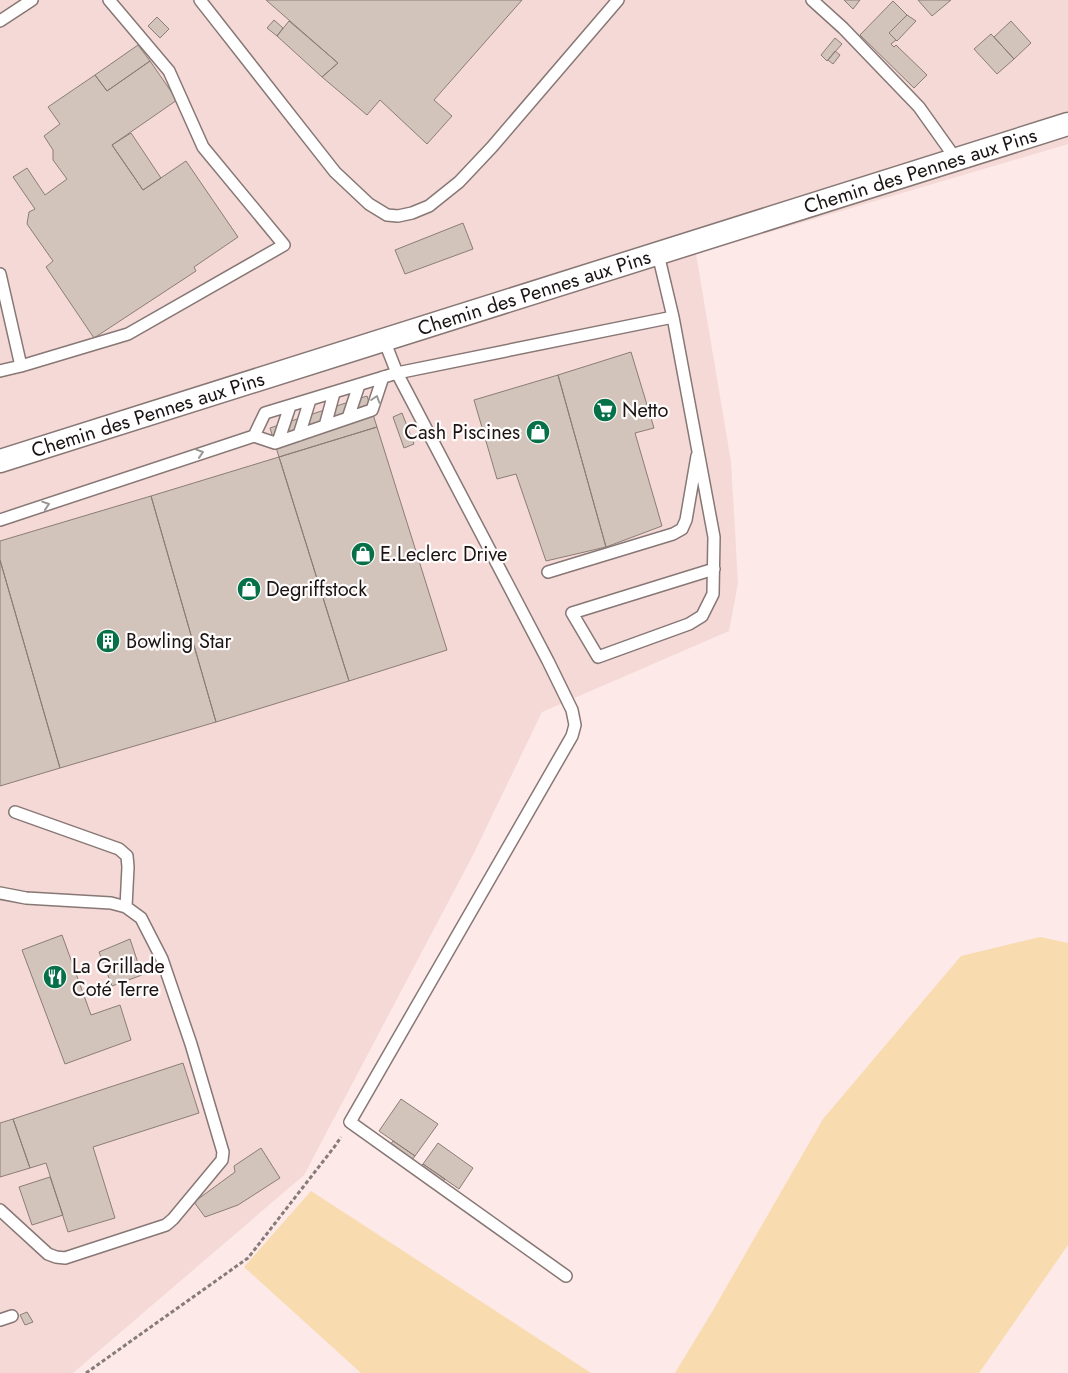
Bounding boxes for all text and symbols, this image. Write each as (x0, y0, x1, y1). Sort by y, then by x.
street label: Chemin des Pennes aux Pins (800, 121, 1041, 221)
street label: Chemin des Pennes aux Pins (414, 243, 654, 343)
street label: Chemin des Pennes aux Pins (28, 364, 268, 465)
one-way arrow (370, 395, 380, 404)
place label: Netto (622, 396, 668, 425)
supermarket icon: Netto (592, 397, 618, 423)
place label: Cash Piscines (404, 418, 520, 447)
shop icon: Cash Piscines (525, 419, 551, 445)
one-way arrow (196, 449, 204, 459)
one-way arrow (42, 500, 50, 510)
place label: E.Leclerc Drive (380, 540, 507, 569)
shop icon: E.Leclerc Drive (350, 541, 376, 567)
place label: Degriffstock (266, 575, 367, 604)
shop icon: Degriffstock (236, 576, 262, 602)
place label: Bowling Star (126, 627, 231, 656)
building icon: Bowling Star (95, 628, 121, 654)
place label: La Grillade Coté Terre (72, 952, 165, 1004)
restaurant icon: La Grillade Coté Terre (42, 964, 68, 990)

